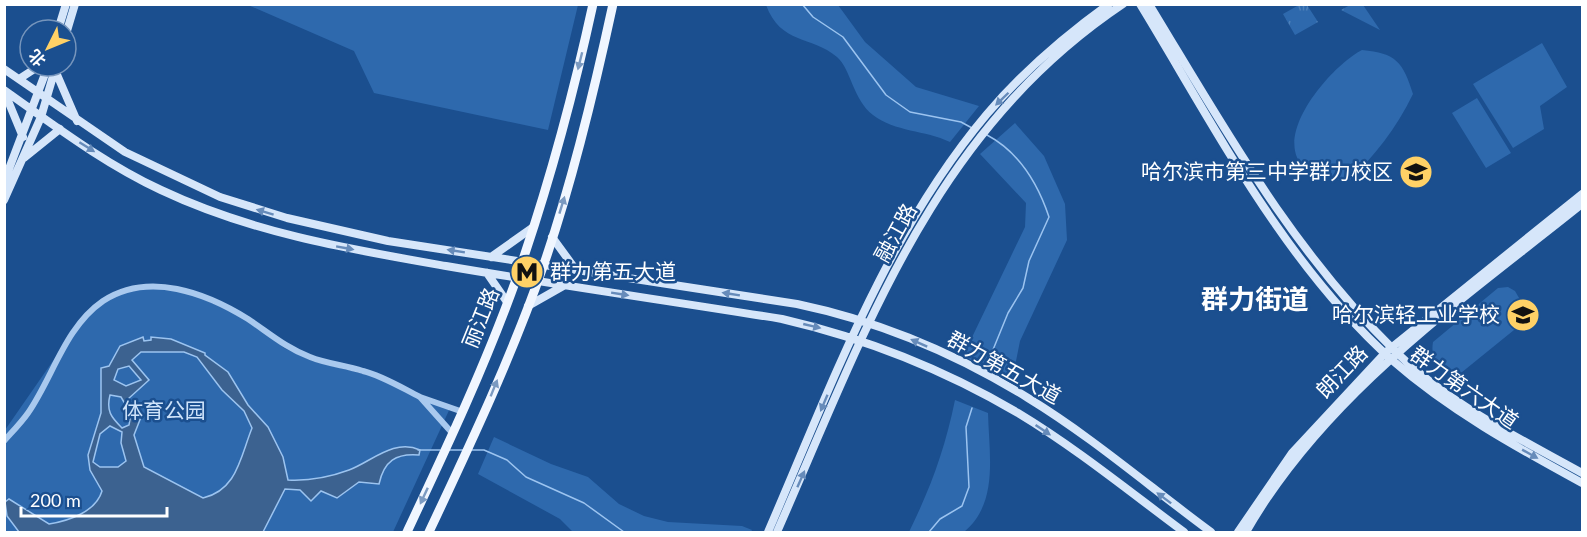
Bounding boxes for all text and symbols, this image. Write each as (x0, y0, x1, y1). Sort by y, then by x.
north arrow (18, 18, 78, 78)
text: 北 (24, 46, 49, 71)
one-way arrow (574, 52, 584, 71)
one-way arrow (995, 91, 1009, 105)
one-way arrow (79, 142, 95, 153)
school or university icon: 哈尔滨市第三中学群力校区 (1398, 154, 1434, 190)
place label: 哈尔滨市第三中学群力校区 (1141, 158, 1393, 183)
one-way arrow (558, 196, 567, 214)
street label: 融江路 (868, 199, 921, 266)
one-way arrow (256, 207, 274, 216)
one-way arrow (336, 244, 355, 253)
one-way arrow (446, 247, 465, 256)
metro station icon: 群力第五大道 (509, 254, 545, 290)
place label: 群力第五大道 (550, 258, 676, 283)
district label: 群力街道 (1201, 282, 1309, 315)
street label: 丽江路 (456, 284, 503, 351)
one-way arrow (611, 289, 630, 298)
one-way arrow (722, 289, 741, 298)
school or university icon: 哈尔滨轻工业学校 (1505, 297, 1541, 333)
place label: 哈尔滨轻工业学校 (1332, 301, 1500, 326)
one-way arrow (803, 321, 822, 331)
street label: 群力第五大道 (944, 325, 1066, 408)
one-way arrow (910, 338, 928, 348)
street label: 朗江路 (1310, 340, 1372, 402)
street label: 群力第六大道 (1406, 340, 1524, 433)
one-way arrow (490, 379, 499, 397)
one-way arrow (819, 395, 829, 413)
park label: 体育公园 (122, 397, 206, 422)
one-way arrow (1035, 424, 1051, 435)
one-way arrow (1522, 449, 1539, 459)
one-way arrow (797, 470, 806, 488)
scale bar (21, 480, 166, 518)
one-way arrow (419, 488, 428, 505)
text: 200 m (30, 489, 81, 511)
one-way arrow (1157, 492, 1172, 504)

